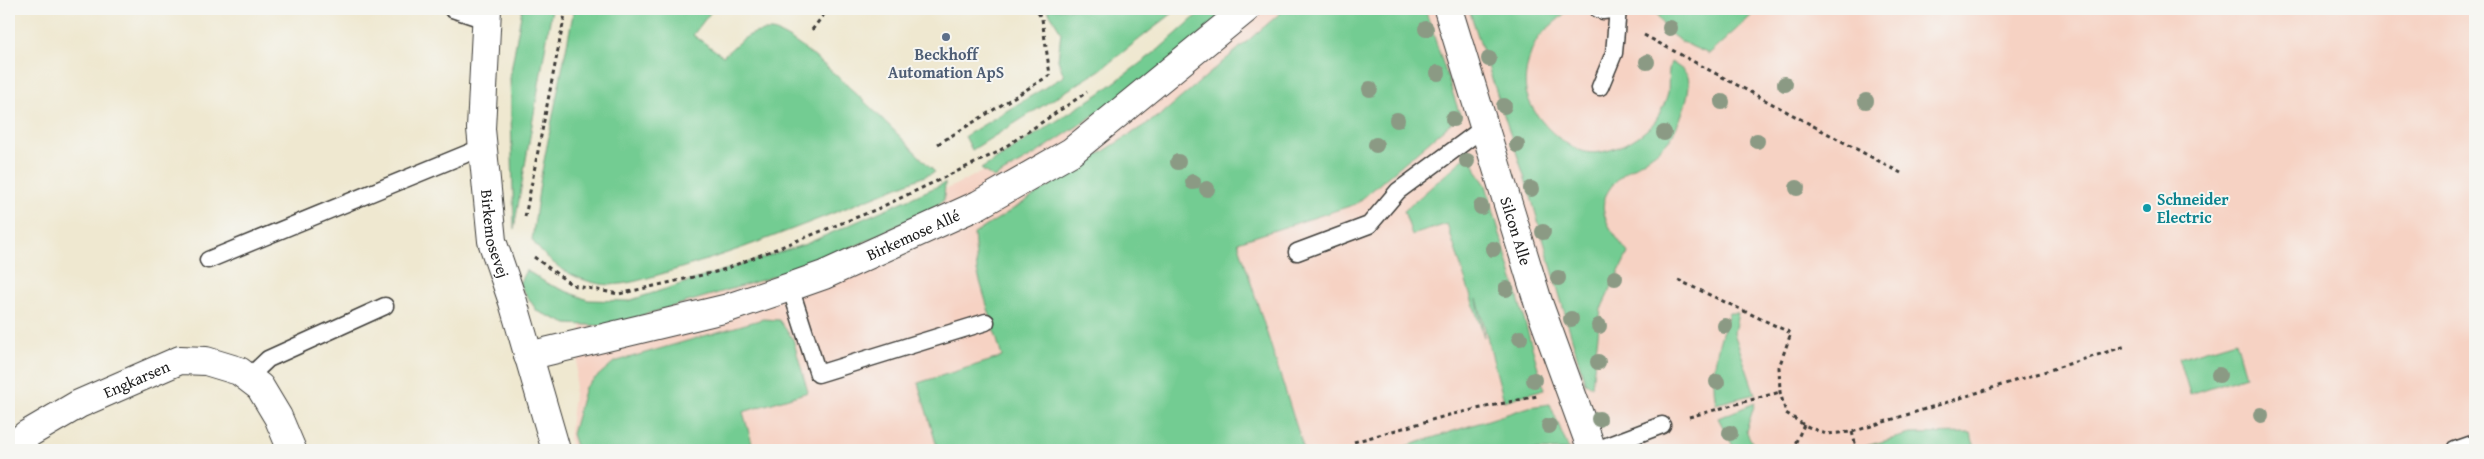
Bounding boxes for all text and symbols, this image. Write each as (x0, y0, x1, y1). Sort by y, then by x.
marker: Beckhoff Automation ApS (940, 31, 952, 43)
place label: Beckhoff Automation ApS (888, 42, 1004, 84)
place label: Schneider Electric (2157, 187, 2229, 229)
street label: Birkemosevej (475, 188, 516, 281)
street label: Silcon Alle (1494, 193, 1538, 268)
marker: Schneider Electric (2141, 202, 2153, 214)
street label: Birkemose Allé (862, 203, 964, 266)
street label: Engkarsen (99, 354, 173, 404)

